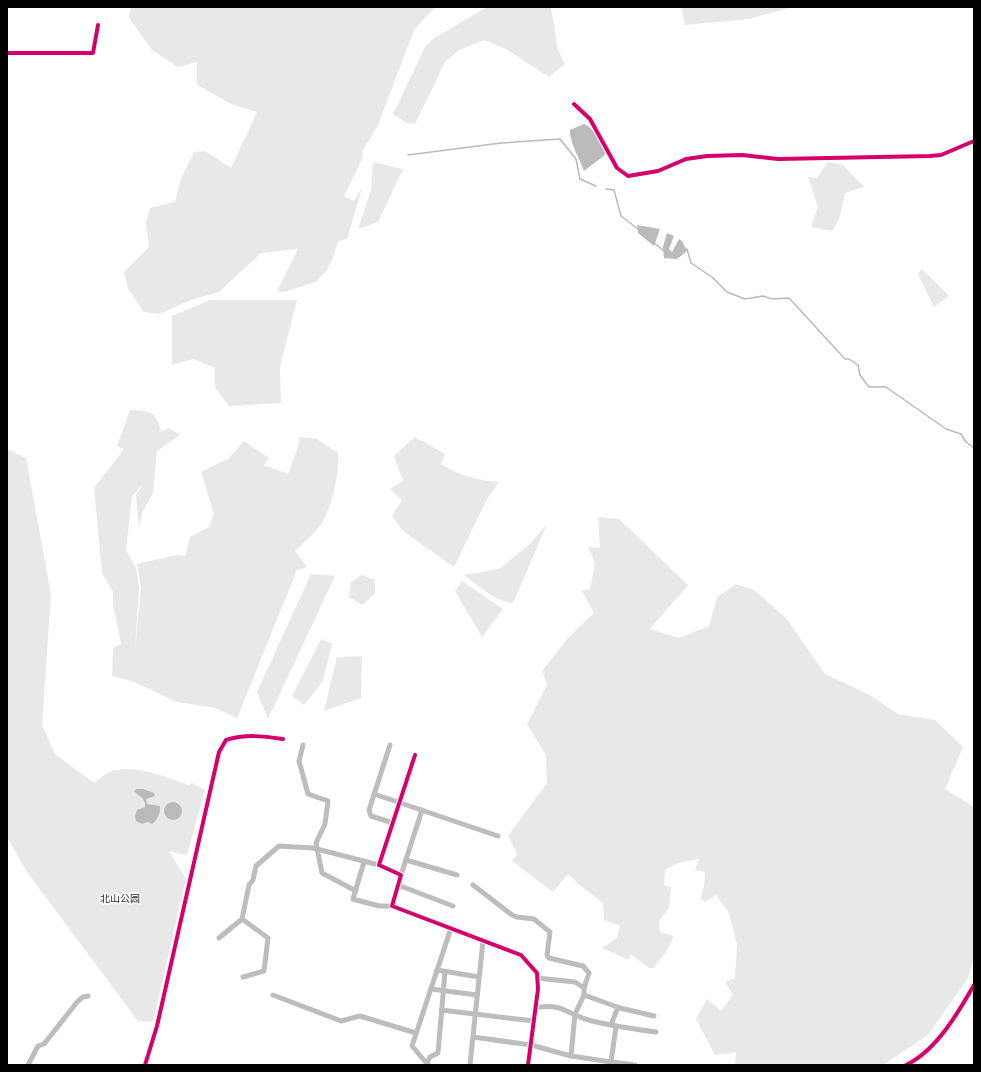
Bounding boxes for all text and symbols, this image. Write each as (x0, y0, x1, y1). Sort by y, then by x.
park label: 北山公园 (100, 893, 140, 904)

